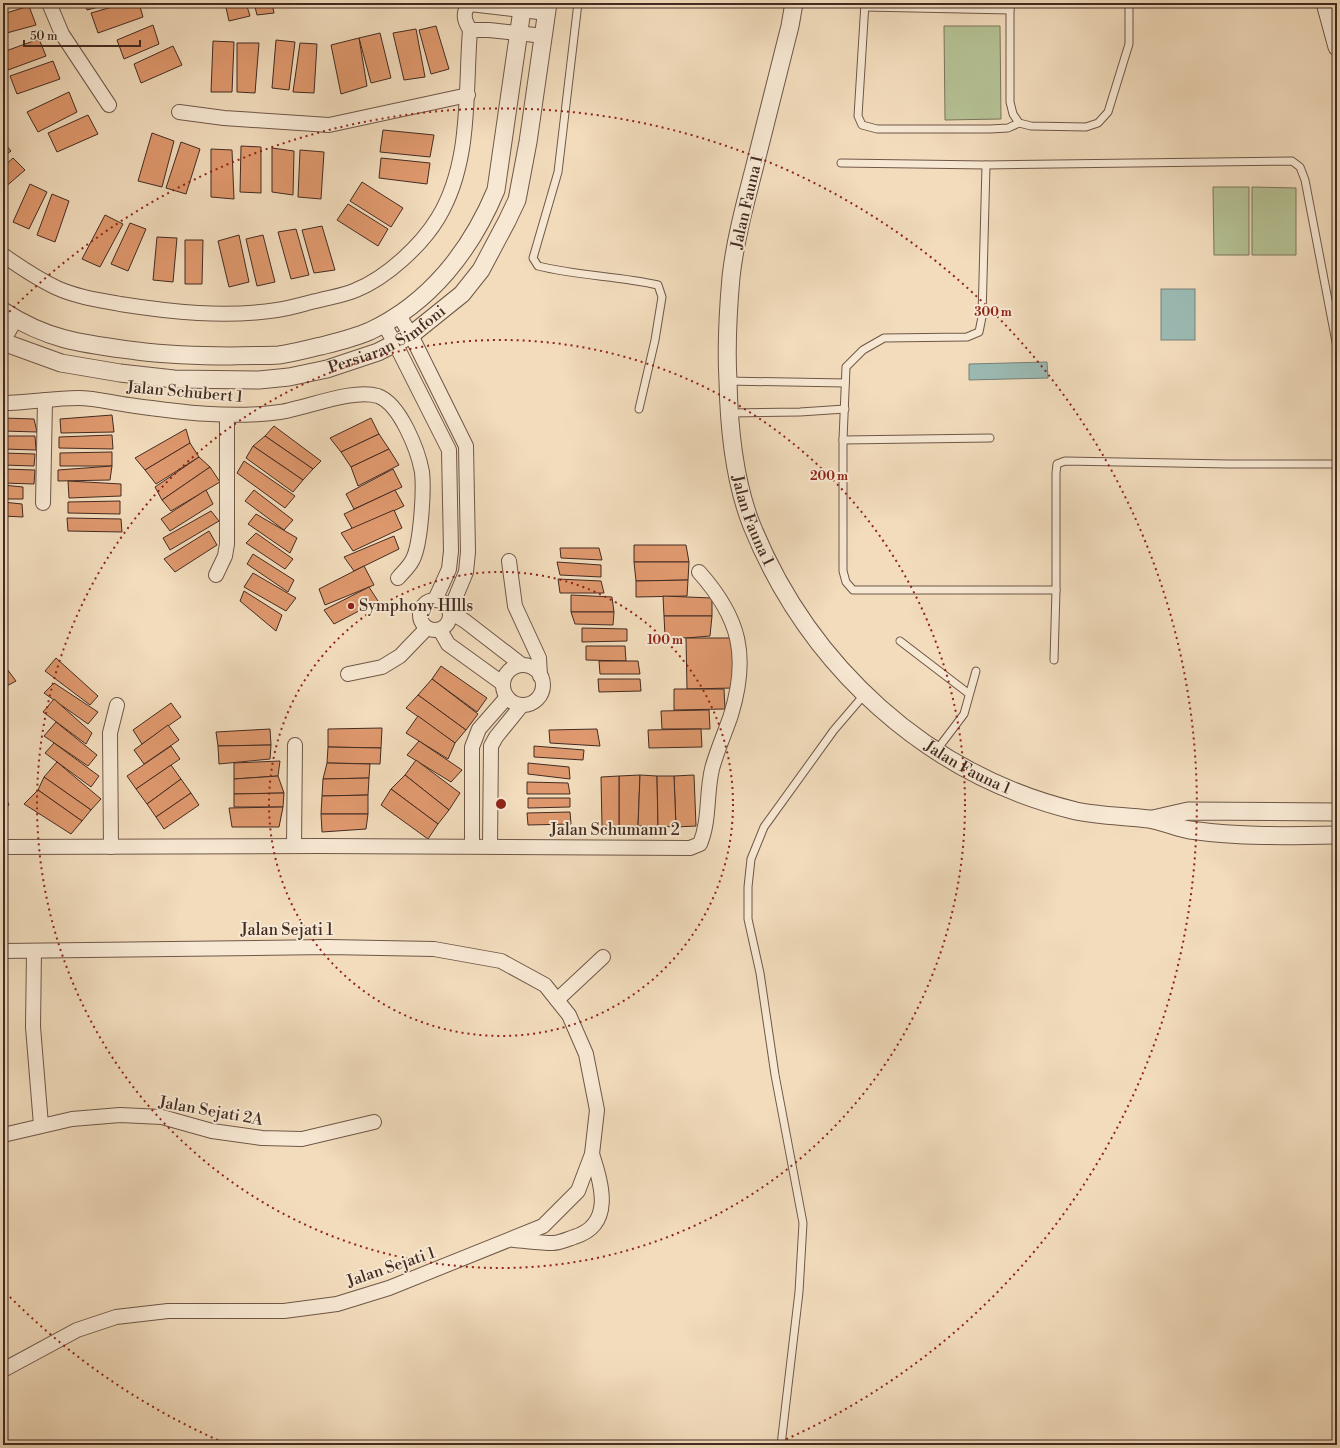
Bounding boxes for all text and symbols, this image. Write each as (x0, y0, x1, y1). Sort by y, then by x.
scale bar (24, 22, 140, 48)
text: 50 m (30, 29, 58, 44)
street label: Jalan Fauna 1 (726, 153, 767, 252)
street label: Persiaran Simfoni (325, 301, 450, 378)
text: 300 m (974, 305, 1012, 320)
street label: Jalan Schubert 1 (125, 377, 244, 407)
text: 200 m (810, 469, 848, 484)
street label: Jalan Fauna 1 (727, 472, 779, 569)
place label: Symphony HIlls (359, 596, 473, 616)
marker: Symphony HIlls (346, 601, 356, 611)
text: 100 m (647, 633, 683, 648)
street label: Jalan Fauna 1 (920, 735, 1014, 799)
centre of rings (494, 797, 508, 811)
street label: Jalan Schumann 2 (549, 820, 680, 840)
street label: Jalan Sejati 1 (240, 920, 333, 940)
street label: Jalan Sejati 2A (156, 1092, 266, 1130)
street label: Jalan Sejati 1 (343, 1242, 438, 1292)

